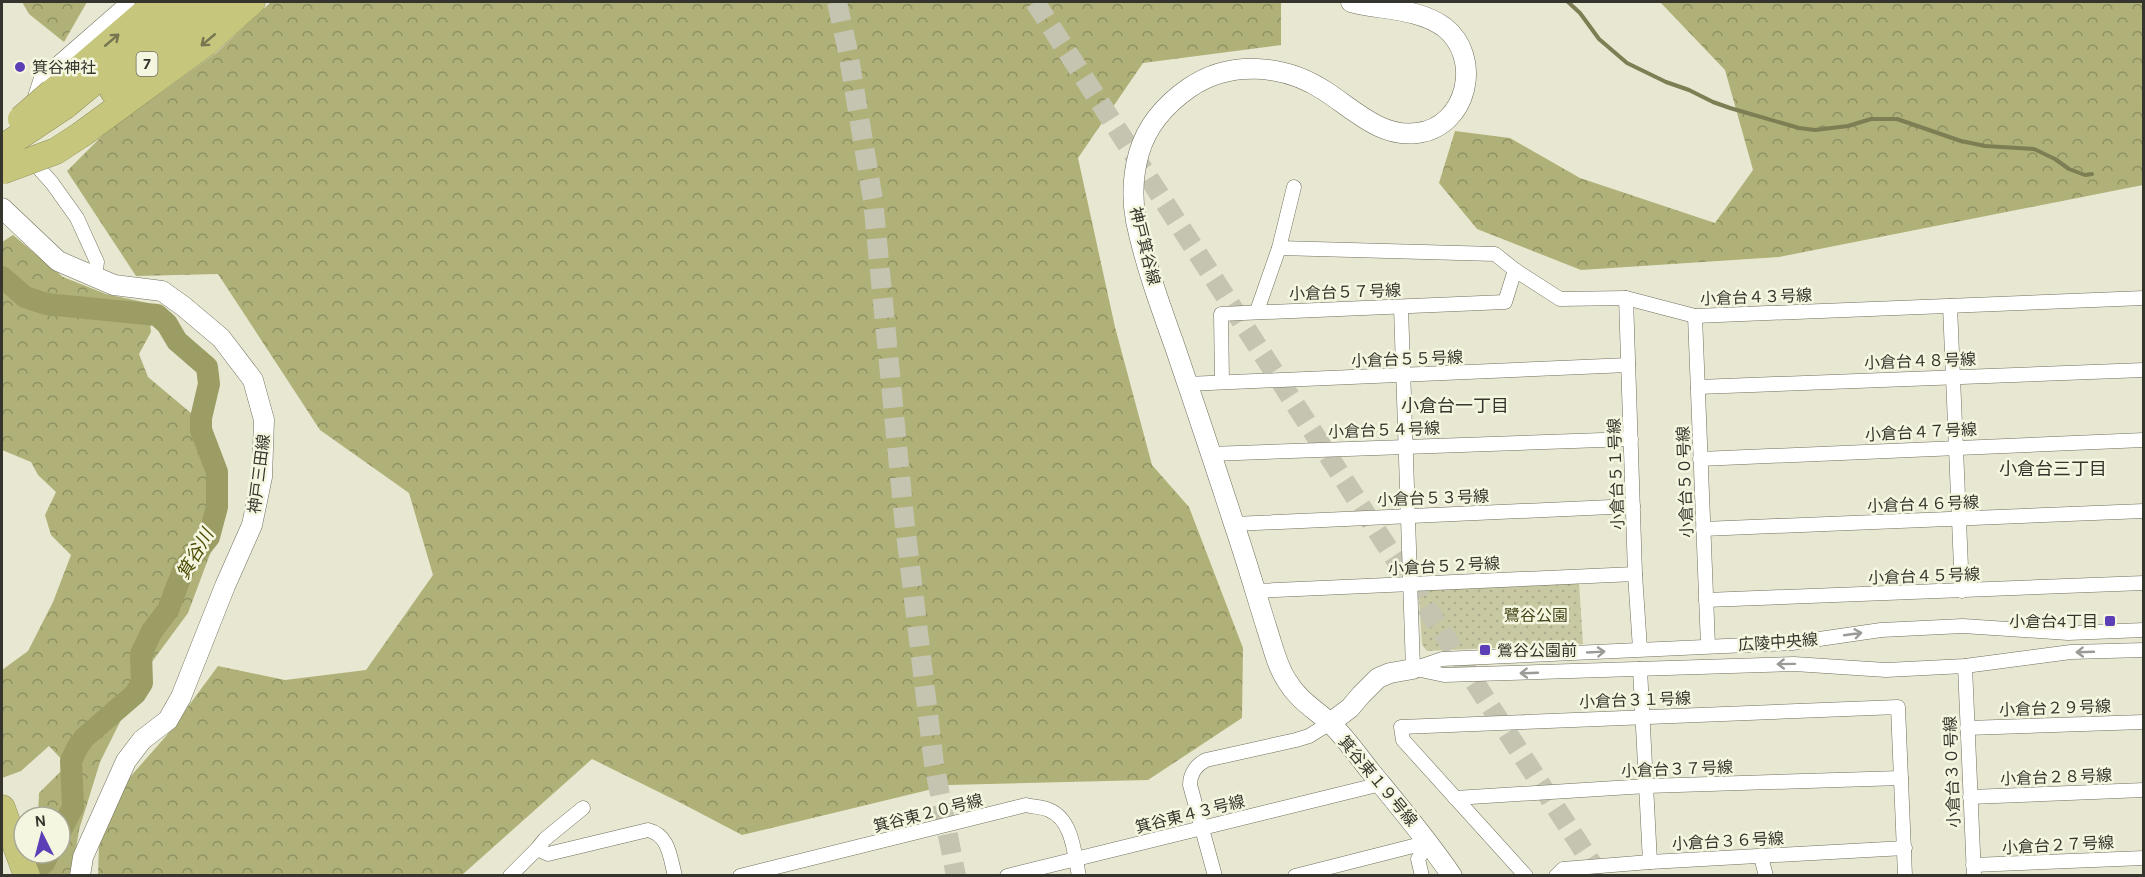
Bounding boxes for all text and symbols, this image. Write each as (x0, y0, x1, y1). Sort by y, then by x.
one-way arrow (104, 33, 119, 47)
one-way arrow (201, 33, 216, 47)
road number: 7 (136, 52, 158, 76)
place label: 箕谷神社 (32, 58, 96, 77)
marker: 箕谷神社 (13, 60, 27, 74)
street label: 神戸箕谷線 (1126, 205, 1164, 287)
street label: 小倉台５７号線 (1289, 281, 1401, 303)
street label: 小倉台４３号線 (1700, 286, 1812, 308)
street label: 小倉台５５号線 (1351, 348, 1463, 370)
street label: 小倉台４８号線 (1864, 350, 1976, 372)
district label: 小倉台一丁目 (1401, 395, 1509, 417)
street label: 小倉台５１号線 (1605, 418, 1627, 530)
street label: 小倉台５４号線 (1328, 419, 1440, 441)
street label: 小倉台４７号線 (1865, 420, 1977, 444)
street label: 小倉台５０号線 (1674, 426, 1696, 538)
street label: 神戸三田線 (245, 433, 273, 515)
district label: 小倉台三丁目 (1999, 458, 2107, 480)
street label: 小倉台５３号線 (1377, 487, 1489, 509)
street label: 小倉台４６号線 (1867, 493, 1979, 515)
water label: 箕谷川 (172, 523, 219, 583)
street label: 小倉台５２号線 (1388, 554, 1500, 578)
street label: 小倉台４５号線 (1868, 565, 1980, 587)
park label: 鷺谷公園 (1504, 606, 1568, 625)
place label: 小倉台4丁目 (2009, 612, 2098, 631)
marker: 小倉台4丁目 (2103, 614, 2117, 628)
one-way arrow (1843, 629, 1862, 640)
street label: 広陵中央線 (1737, 630, 1819, 654)
place label: 鶯谷公園前 (1497, 641, 1577, 660)
marker: 鶯谷公園前 (1478, 643, 1492, 657)
one-way arrow (1585, 646, 1605, 657)
one-way arrow (2076, 646, 2096, 657)
one-way arrow (1777, 658, 1797, 670)
one-way arrow (1519, 667, 1539, 679)
street label: 小倉台３１号線 (1579, 689, 1691, 711)
street label: 小倉台２９号線 (1999, 697, 2111, 719)
street label: 小倉台３０号線 (1941, 716, 1963, 828)
street label: 箕谷東１９号線 (1335, 732, 1421, 830)
street label: 小倉台３７号線 (1621, 758, 1733, 780)
street label: 小倉台２８号線 (2000, 766, 2112, 788)
street label: 箕谷東２０号線 (871, 790, 985, 836)
street label: 箕谷東４３号線 (1133, 791, 1247, 837)
north arrow (12, 805, 72, 865)
text: N (34, 811, 47, 831)
street label: 小倉台３６号線 (1672, 829, 1784, 853)
street label: 小倉台２７号線 (2002, 833, 2114, 857)

